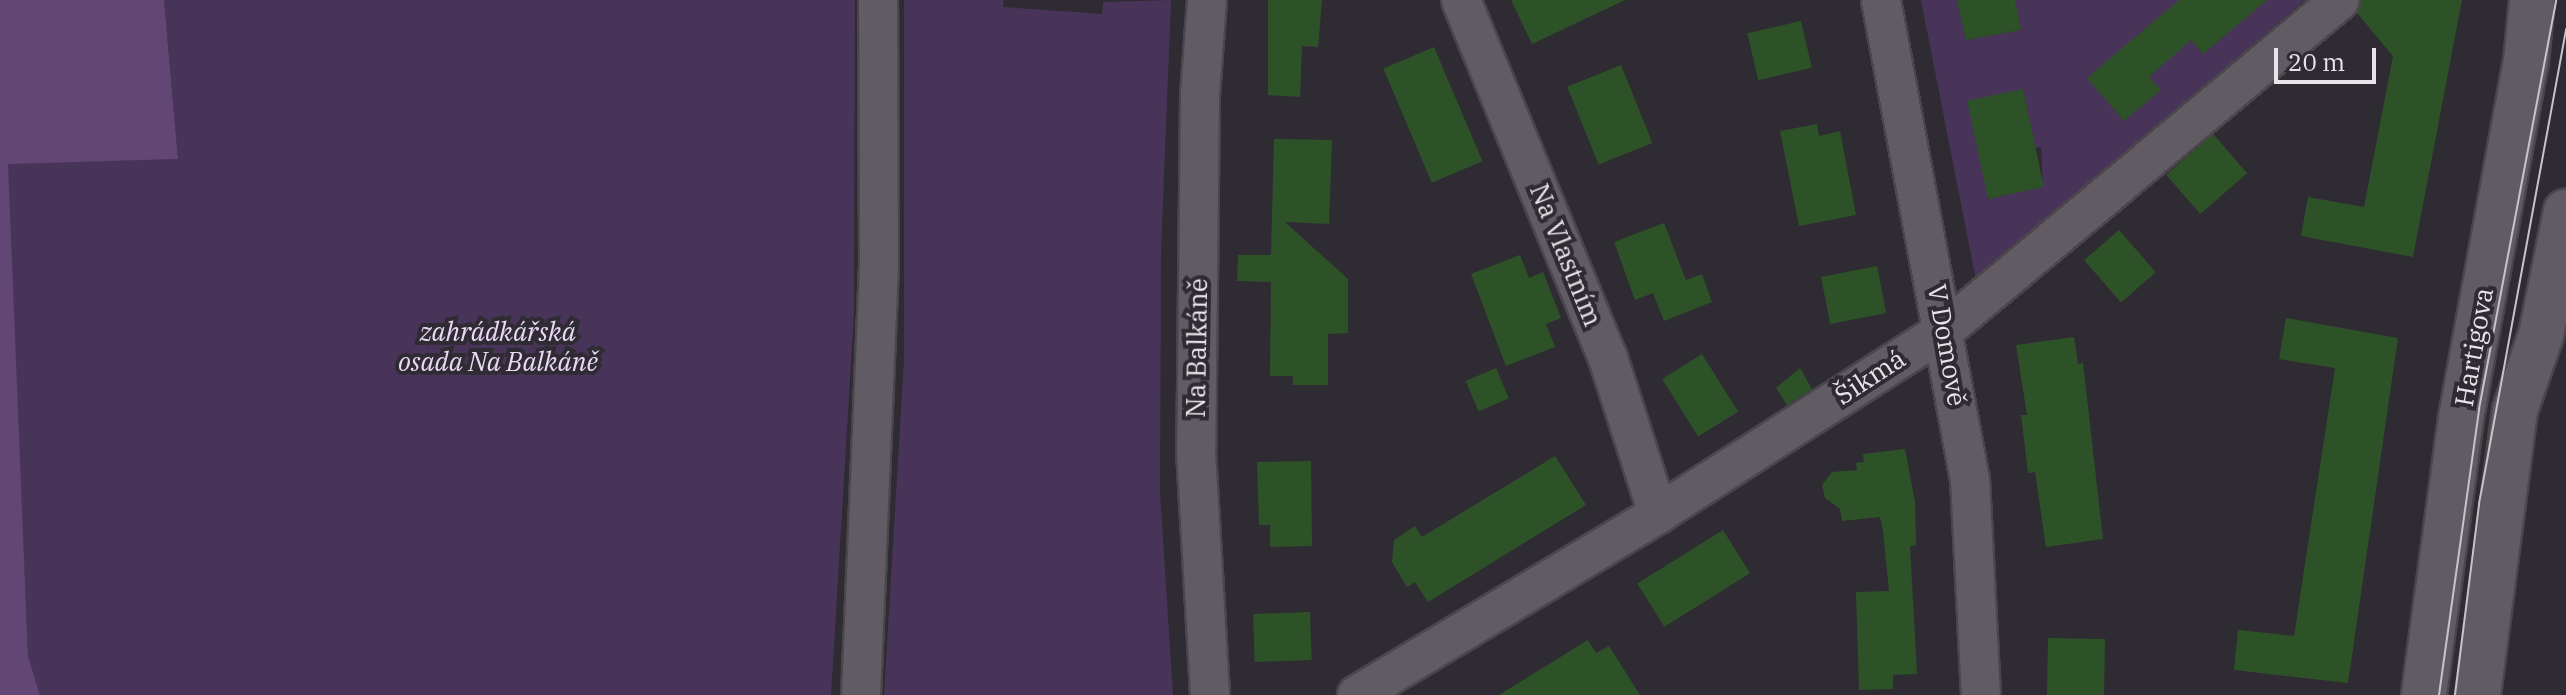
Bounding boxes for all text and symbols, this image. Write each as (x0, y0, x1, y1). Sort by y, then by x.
scale bar (2278, 32, 2380, 82)
text: 20 m (2288, 46, 2345, 78)
street label: Na Vlastním (1523, 179, 1609, 331)
street label: Na Balkáně (1180, 278, 1214, 418)
street label: V Domově (1921, 282, 1973, 408)
street label: Hartigova (2448, 285, 2500, 409)
park label: zahrádkářská osada Na Balkáně (398, 316, 598, 378)
street label: Šikmá (1829, 343, 1911, 411)

